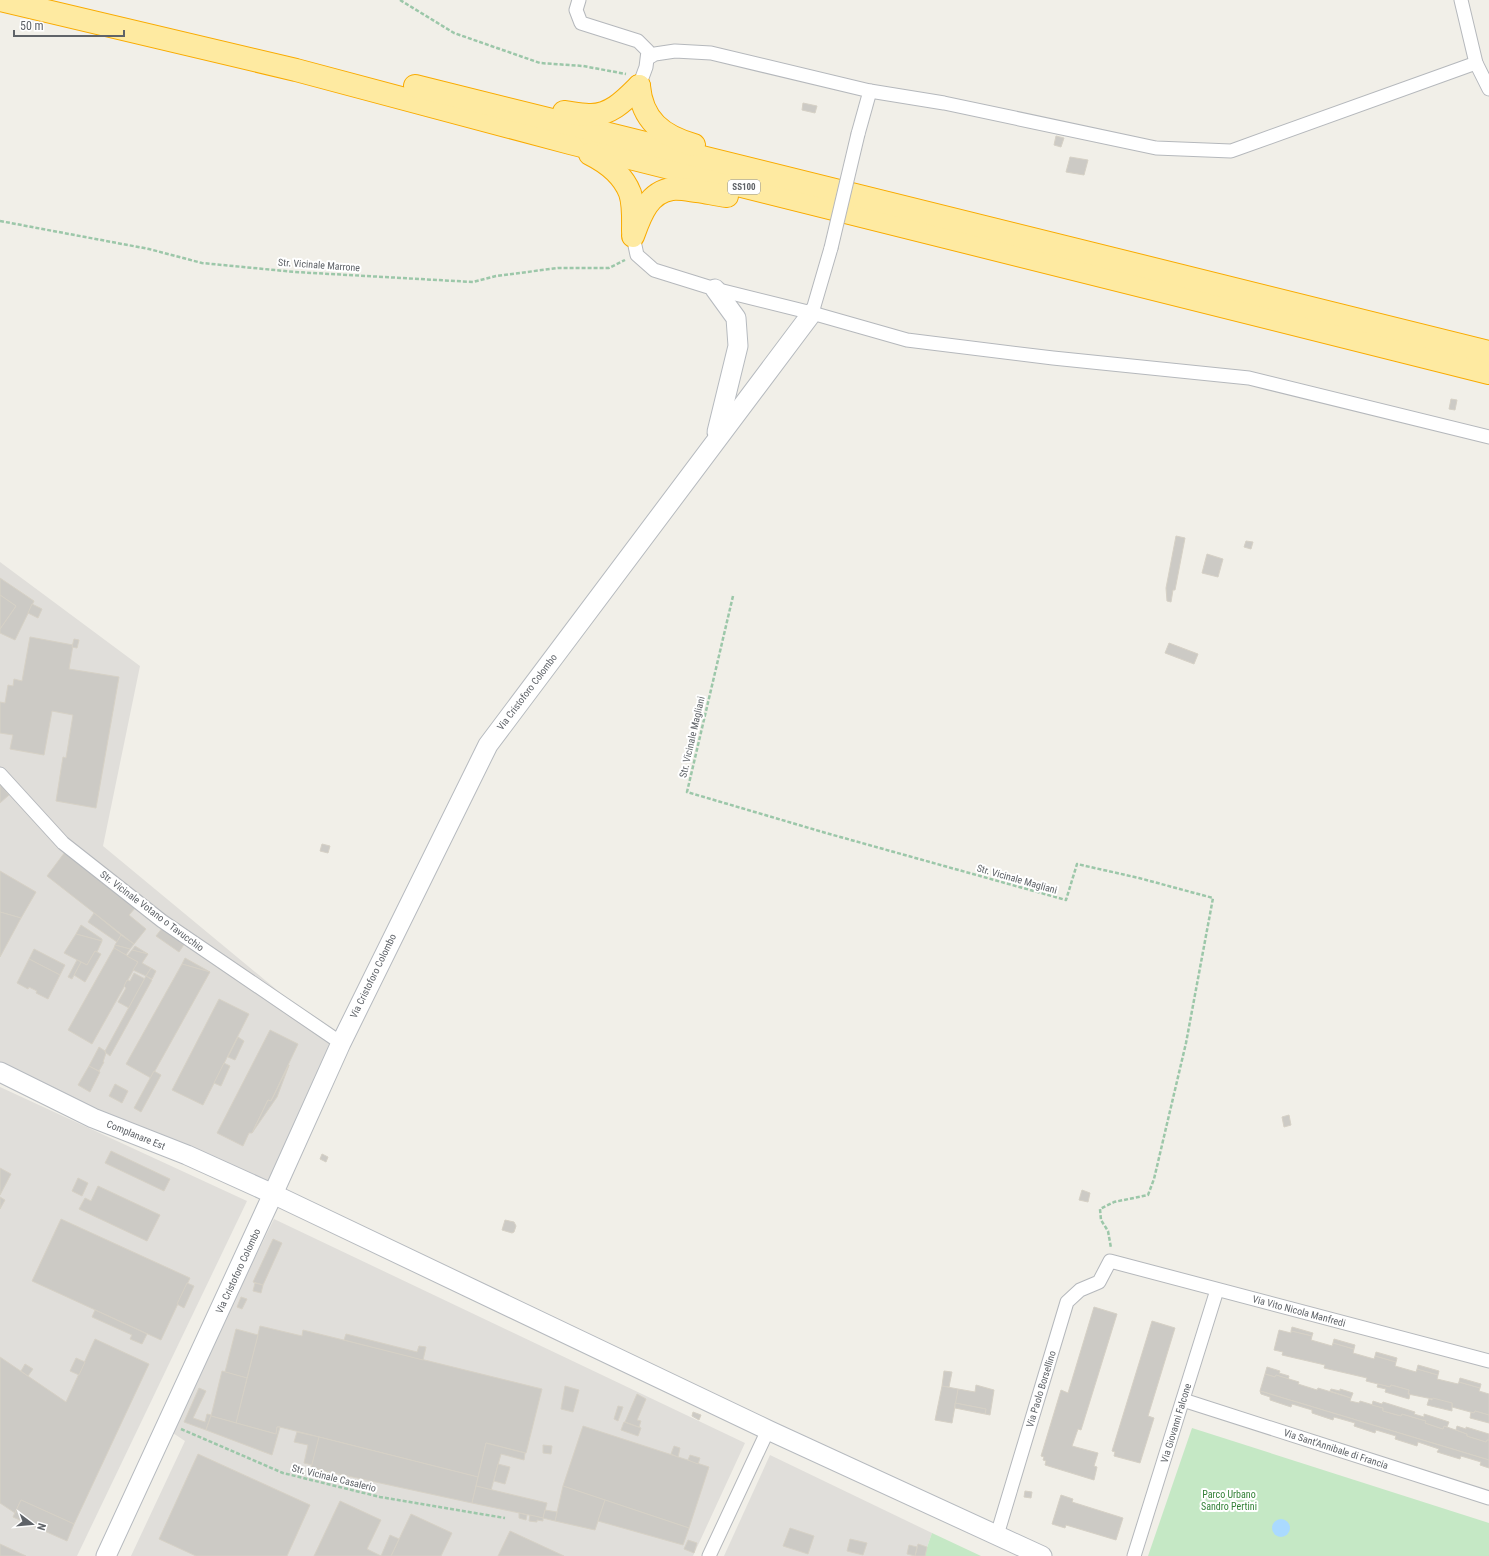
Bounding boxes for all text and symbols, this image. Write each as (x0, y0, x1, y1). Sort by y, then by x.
scale bar (14, 12, 124, 38)
text: 50 m (20, 19, 44, 33)
road number: SS100 (728, 180, 760, 194)
street label: Str. Vicinale Marrone (278, 257, 361, 273)
street label: Via Cristoforo Colombo (495, 652, 559, 732)
street label: Str. Vicinale Magliani (677, 695, 707, 779)
street label: Str. Vicinale Magliani (976, 862, 1058, 896)
street label: Str. Vicinale Votano o Tavucchio (98, 869, 206, 953)
street label: Via Cristoforo Colombo (348, 932, 398, 1020)
street label: Complanare Est (105, 1118, 167, 1152)
street label: Via Cristoforo Colombo (213, 1227, 263, 1315)
street label: Via Vito Nicola Manfredi (1251, 1293, 1347, 1329)
street label: Via Paolo Borsellino (1024, 1349, 1058, 1429)
street label: Via Giovanni Falcone (1159, 1382, 1193, 1464)
street label: Via Sant'Annibale di Francia (1282, 1427, 1390, 1471)
street label: Str. Vicinale Casalerio (291, 1462, 377, 1494)
park label: Parco Urbano Sandro Pertini (1201, 1489, 1257, 1512)
north arrow (12, 1504, 52, 1544)
text: N (34, 1522, 48, 1532)

